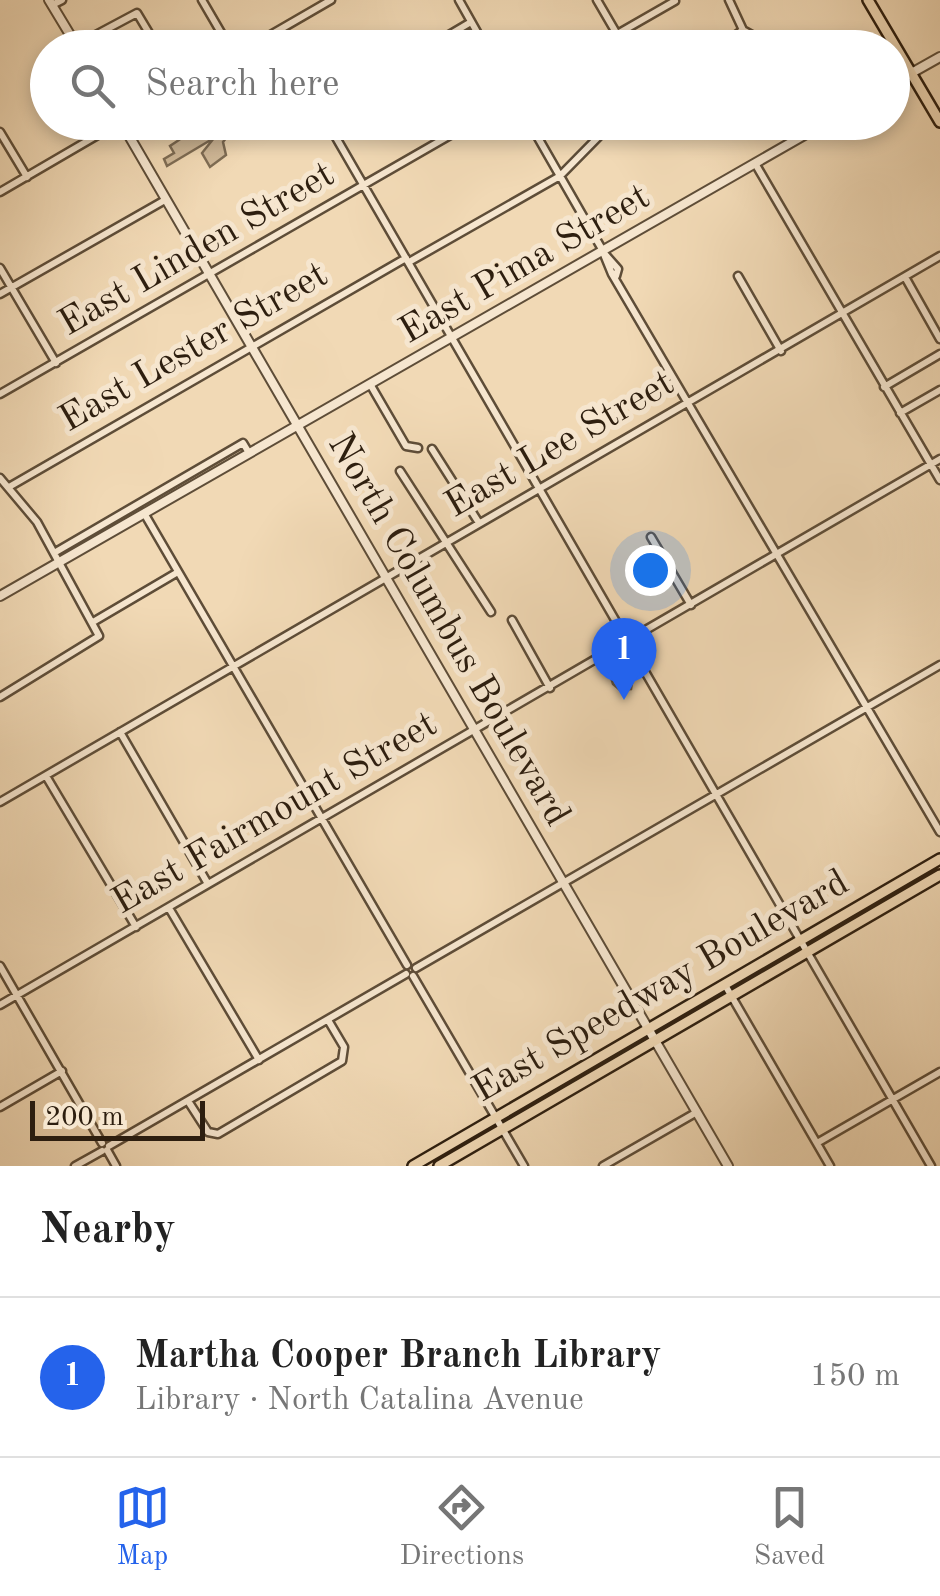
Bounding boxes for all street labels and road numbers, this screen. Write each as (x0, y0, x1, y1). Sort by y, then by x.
street label: East Linden Street (53, 156, 341, 344)
street label: East Pima Street (393, 178, 657, 352)
street label: East Lester Street (53, 256, 335, 440)
street label: East Lee Street (439, 364, 681, 526)
street label: North Columbus Boulevard (320, 427, 576, 833)
street label: East Fairmount Street (106, 706, 444, 922)
street label: East Speedway Boulevard (467, 864, 855, 1110)

